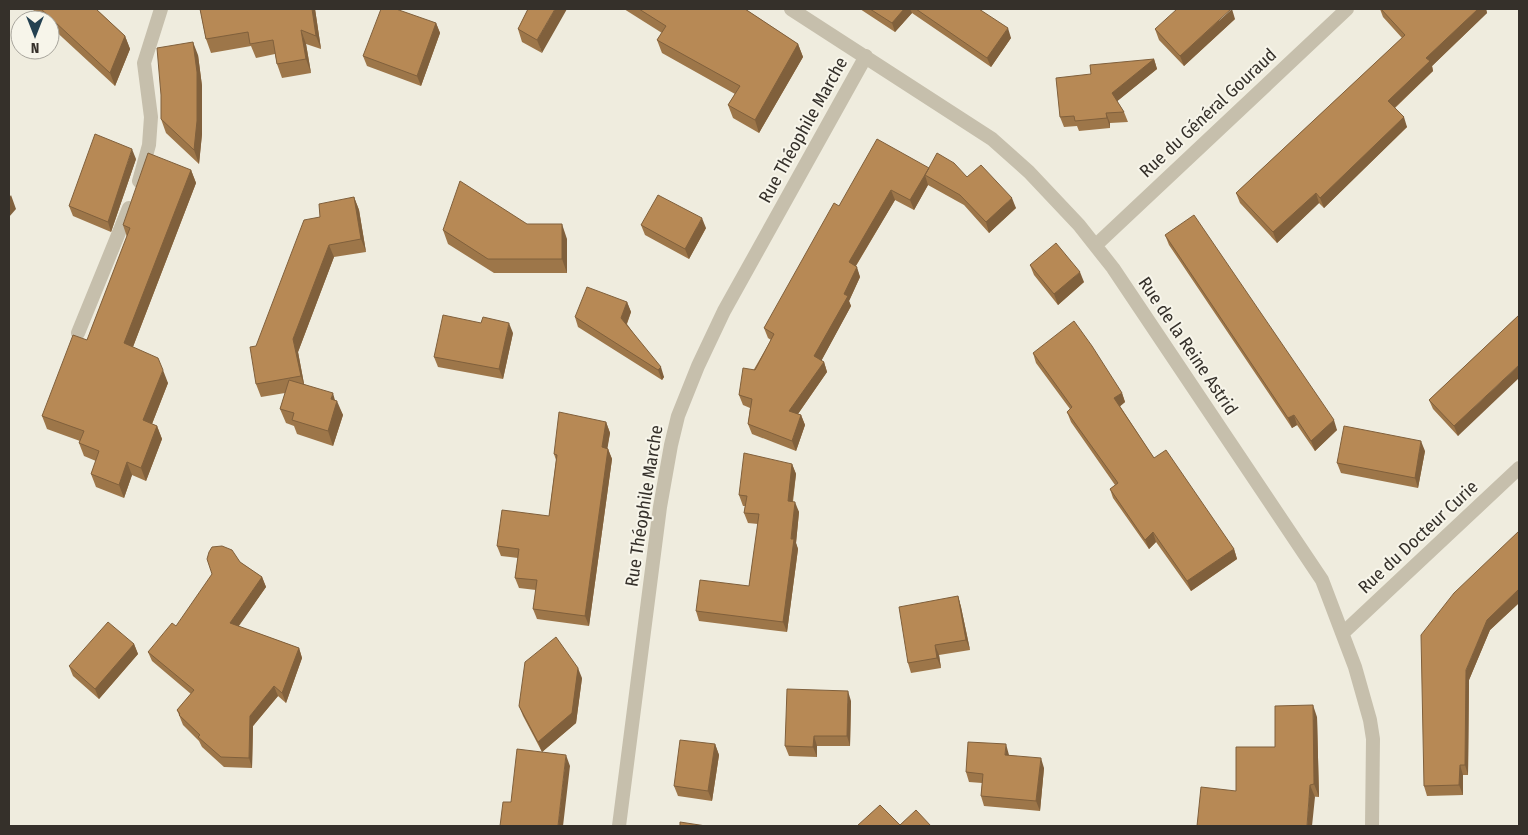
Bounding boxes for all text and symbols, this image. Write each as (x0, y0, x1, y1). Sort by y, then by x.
north arrow (10, 10, 60, 60)
text: N (31, 39, 39, 56)
street label: Rue du Général Gouraud (1135, 44, 1281, 182)
street label: Rue Théophile Marche (754, 53, 852, 207)
street label: Rue de la Reine Astrid (1134, 273, 1242, 419)
street label: Rue Théophile Marche (620, 423, 668, 588)
street label: Rue du Docteur Curie (1354, 476, 1483, 598)

